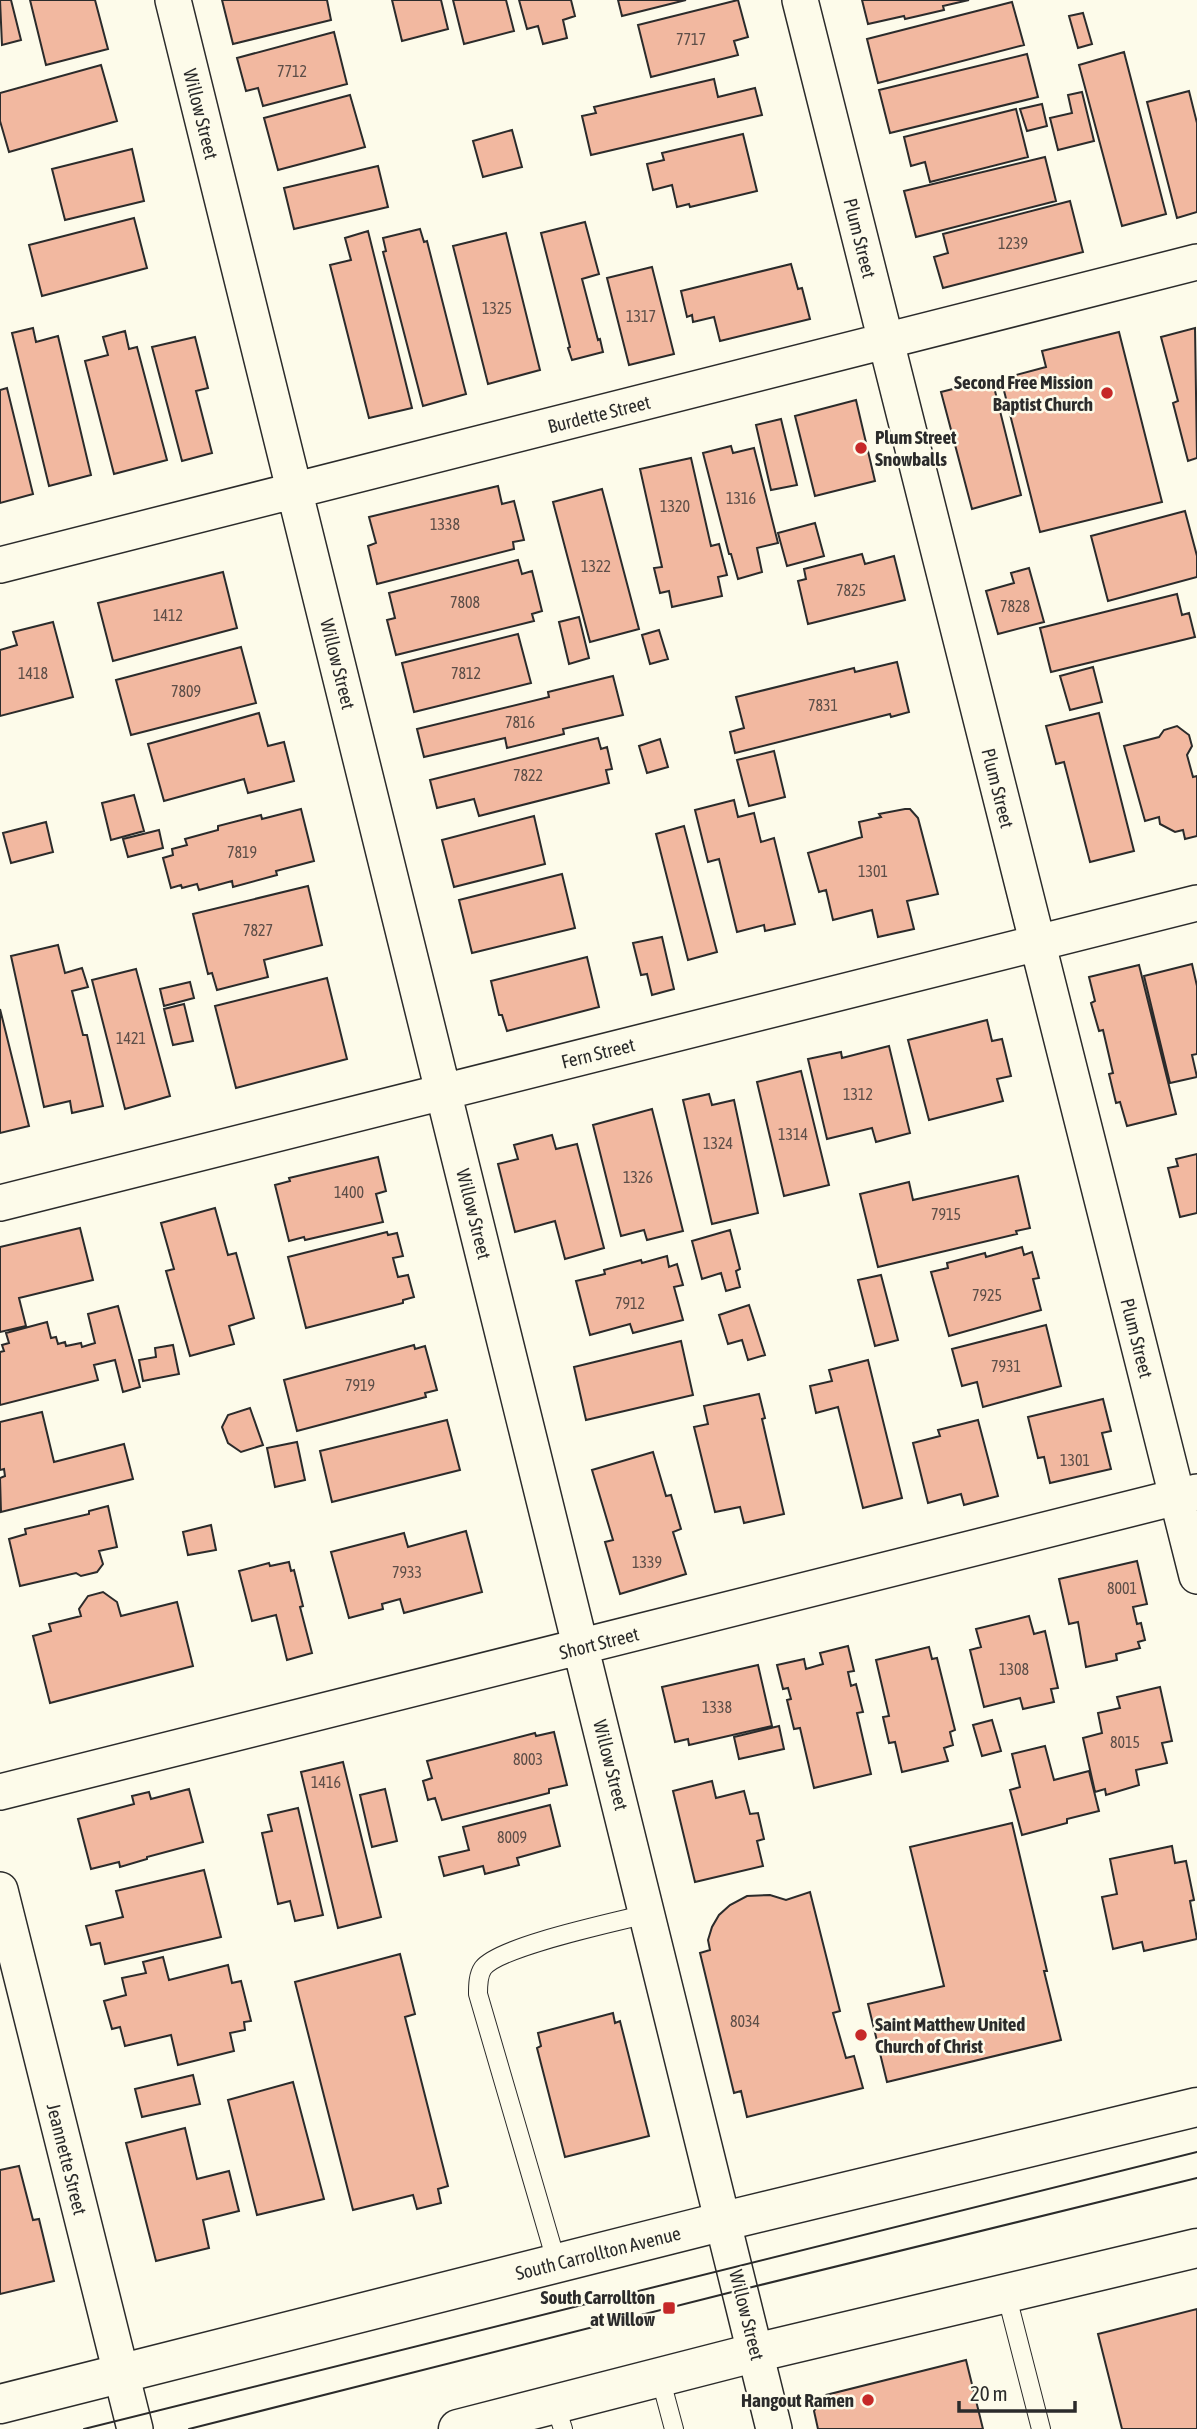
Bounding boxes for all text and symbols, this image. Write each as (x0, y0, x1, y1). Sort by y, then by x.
house number: 7717 (676, 30, 706, 48)
house number: 7712 (277, 62, 307, 80)
street label: Willow Street (179, 67, 223, 161)
street label: Plum Street (839, 196, 881, 280)
house number: 1239 (998, 234, 1028, 252)
house number: 1325 (482, 299, 512, 317)
house number: 1317 (626, 307, 656, 325)
place label: Second Free Mission Baptist Church (954, 371, 1093, 415)
marker: Second Free Mission Baptist Church (1099, 385, 1115, 401)
street label: Burdette Street (545, 391, 653, 437)
place label: Plum Street Snowballs (875, 426, 957, 470)
marker: Plum Street Snowballs (853, 440, 869, 456)
house number: 1316 (726, 489, 756, 507)
house number: 1320 (660, 497, 690, 515)
house number: 1338 (430, 515, 460, 533)
house number: 1322 (581, 557, 611, 575)
house number: 7825 (836, 581, 866, 599)
house number: 7808 (450, 593, 480, 611)
house number: 7828 (1000, 597, 1030, 615)
house number: 1412 (153, 606, 183, 624)
street label: Willow Street (316, 617, 360, 711)
house number: 1418 (18, 664, 48, 682)
house number: 7812 (451, 664, 481, 682)
house number: 7809 (171, 682, 201, 700)
house number: 7831 (808, 696, 838, 714)
house number: 7816 (505, 713, 535, 731)
street label: Plum Street (977, 746, 1019, 830)
house number: 7822 (513, 766, 543, 784)
house number: 7819 (227, 843, 257, 861)
house number: 1301 (858, 862, 888, 880)
house number: 7827 (243, 921, 273, 939)
house number: 1421 (116, 1029, 146, 1047)
street label: Fern Street (559, 1033, 637, 1073)
house number: 1312 (843, 1085, 873, 1103)
house number: 1314 (778, 1125, 808, 1143)
house number: 1324 (703, 1134, 733, 1152)
street label: Willow Street (452, 1167, 496, 1261)
house number: 1326 (623, 1168, 653, 1186)
house number: 1400 (334, 1183, 364, 1201)
house number: 7915 (931, 1205, 961, 1223)
house number: 7925 (972, 1286, 1002, 1304)
house number: 7912 (615, 1294, 645, 1312)
street label: Plum Street (1116, 1296, 1158, 1380)
house number: 7931 (991, 1357, 1021, 1375)
house number: 7919 (345, 1376, 375, 1394)
house number: 1301 (1060, 1451, 1090, 1469)
house number: 1339 (632, 1553, 662, 1571)
house number: 7933 (392, 1563, 422, 1581)
house number: 8001 (1107, 1579, 1137, 1597)
street label: Short Street (557, 1622, 641, 1664)
house number: 1308 (999, 1660, 1029, 1678)
house number: 1338 (702, 1698, 732, 1716)
street label: Willow Street (589, 1718, 633, 1812)
house number: 8015 (1110, 1733, 1140, 1751)
house number: 8003 (513, 1750, 543, 1768)
house number: 1416 (311, 1773, 341, 1791)
house number: 8009 (497, 1828, 527, 1846)
house number: 8034 (730, 2012, 760, 2030)
place label: Saint Matthew United Church of Christ (875, 2013, 1025, 2057)
marker: Saint Matthew United Church of Christ (853, 2027, 869, 2043)
street label: Jeannette Street (43, 2101, 91, 2217)
street label: South Carrollton Avenue (513, 2222, 683, 2284)
street label: Willow Street (725, 2268, 769, 2362)
place label: South Carrollton at Willow (541, 2286, 656, 2330)
marker: South Carrollton at Willow (661, 2300, 677, 2316)
scale bar (959, 2370, 1074, 2414)
text: 20 m (970, 2381, 1008, 2405)
place label: Hangout Ramen (741, 2389, 854, 2411)
marker: Hangout Ramen (860, 2392, 876, 2408)

